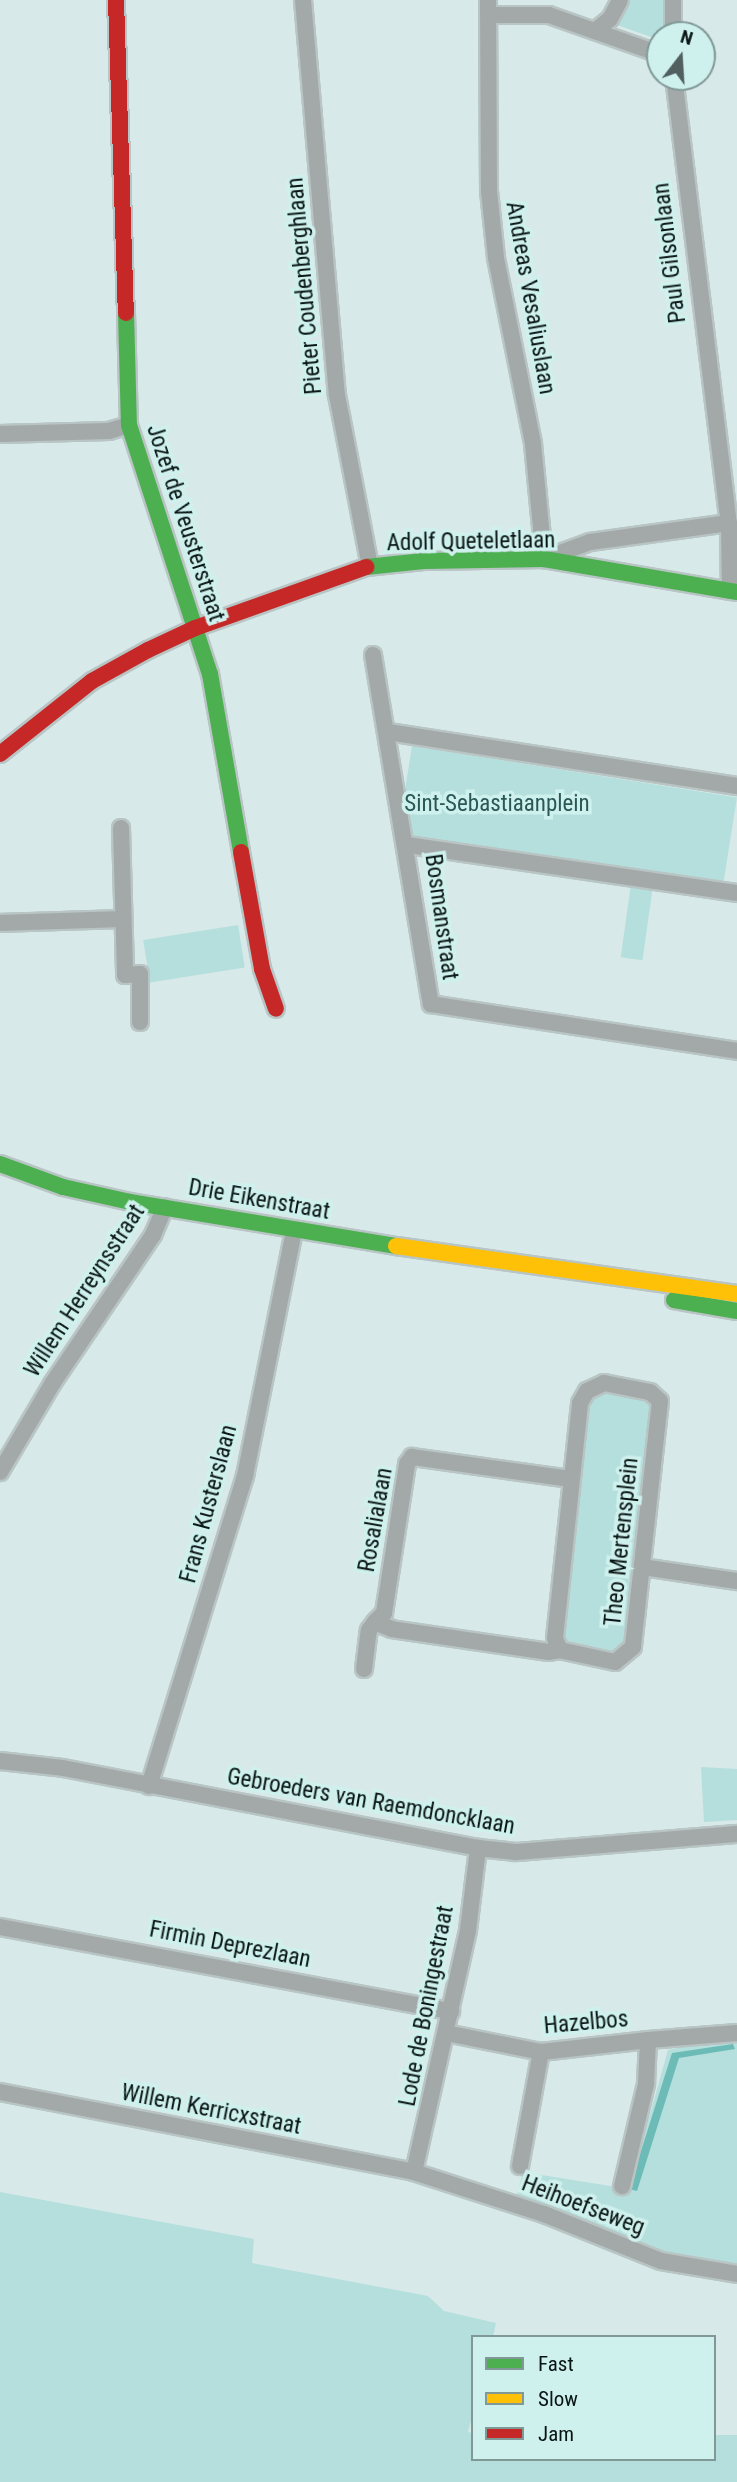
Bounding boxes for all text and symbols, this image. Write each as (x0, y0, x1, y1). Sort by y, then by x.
north arrow (646, 21, 716, 91)
text: N (678, 25, 696, 50)
street label: Pieter Coudenberghlaan (282, 176, 328, 396)
street label: Paul Gilsonlaan (648, 181, 692, 325)
street label: Andreas Vesaliuslaan (499, 199, 561, 397)
street label: Jozef de Veusterstraat (140, 421, 230, 625)
street label: Adolf Queteletlaan (386, 527, 556, 557)
park label: Sint-Sebastiaanplein (404, 790, 590, 818)
street label: Bosmanstraat (419, 852, 463, 982)
street label: Drie Eikenstraat (186, 1174, 332, 1226)
street label: Willem Herreynsstraat (19, 1200, 151, 1382)
street label: Frans Kusterslaan (175, 1422, 243, 1586)
street label: Theo Mertensplein (599, 1456, 645, 1628)
street label: Rosalialaan (353, 1466, 399, 1574)
street label: Gebroeders van Raemdoncklaan (225, 1763, 517, 1841)
street label: Lode de Boningestraat (394, 1903, 460, 2109)
street label: Firmin Deprezlaan (147, 1916, 313, 1974)
street label: Hazelbos (543, 2006, 629, 2040)
street label: Willem Kerricxstraat (119, 2079, 303, 2141)
street label: Heihoefseweg (518, 2170, 648, 2242)
legend (471, 2335, 716, 2461)
text: Fast (538, 2352, 574, 2376)
text: Slow (538, 2387, 578, 2411)
text: Jam (538, 2422, 574, 2446)

